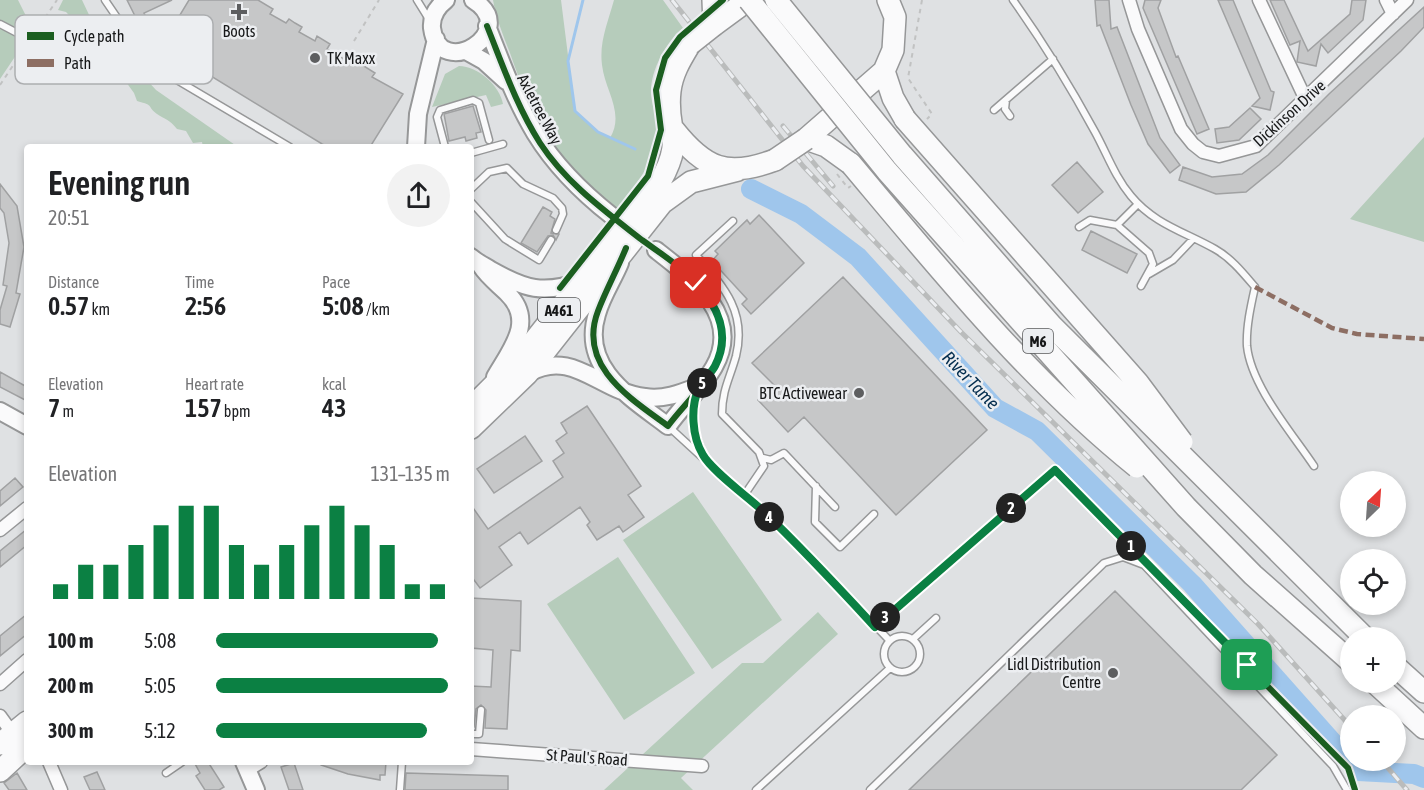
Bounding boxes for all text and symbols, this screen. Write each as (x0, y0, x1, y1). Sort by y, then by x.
marker: Boots (232, 5, 246, 19)
legend (15, 15, 213, 84)
place label: Boots (223, 22, 256, 40)
text: Cycle path (64, 27, 124, 46)
place label: TK Maxx (327, 49, 376, 67)
marker: TK Maxx (308, 51, 322, 65)
text: Path (64, 54, 91, 72)
street label: Axletree Way (513, 71, 566, 148)
street label: Dickinson Drive (1249, 76, 1329, 150)
text: Evening run (48, 164, 190, 202)
button: share (387, 164, 450, 227)
text: 20:51 (48, 206, 90, 229)
pin (670, 257, 721, 308)
icon: check (679, 266, 712, 299)
text: Distance (48, 273, 99, 291)
text: Time (185, 273, 214, 291)
text: Pace (322, 273, 350, 291)
text: 0.57 (48, 291, 89, 321)
text: 2:56 (185, 291, 226, 321)
text: 5:08 (322, 291, 364, 321)
road number: A461 (538, 298, 580, 322)
text: km (89, 300, 110, 318)
text: /km (364, 300, 390, 318)
road number: M6 (1023, 329, 1053, 353)
water label: River Tame (938, 347, 1004, 413)
pin: 5 (687, 368, 717, 398)
text: 5 (698, 374, 706, 392)
text: Elevation (48, 375, 103, 393)
text: Heart rate (185, 375, 244, 393)
text: kcal (322, 375, 346, 393)
place label: BTC Activewear (759, 384, 847, 402)
marker: BTC Activewear (852, 386, 866, 400)
text: 7 (48, 393, 60, 423)
text: 157 (185, 393, 222, 423)
text: 43 (322, 393, 346, 423)
text: m (60, 402, 74, 420)
text: bpm (222, 402, 251, 420)
text: Elevation (48, 462, 117, 485)
text: 131–135 m (370, 462, 450, 485)
north arrow (1340, 471, 1406, 537)
map controls (1340, 471, 1406, 771)
pin: 2 (996, 493, 1026, 523)
text: 2 (1007, 499, 1015, 517)
pin: 4 (754, 502, 784, 532)
text: 4 (765, 508, 773, 526)
pin: 1 (1116, 531, 1146, 561)
text: 1 (1127, 537, 1135, 555)
button: locate (1340, 549, 1406, 615)
pin: 3 (870, 602, 900, 632)
text: 3 (881, 608, 889, 626)
button: + (1340, 627, 1406, 693)
text: 100 m (48, 629, 93, 652)
text: 5:08 (144, 629, 176, 652)
pin (1221, 639, 1272, 690)
icon: arrive (1230, 648, 1263, 681)
place label: Lidl Distribution Centre (1007, 655, 1101, 691)
marker: Lidl Distribution Centre (1106, 666, 1120, 680)
text: 200 m (48, 674, 93, 697)
text: 5:05 (144, 674, 176, 697)
button: − (1340, 705, 1406, 771)
text: 300 m (48, 719, 93, 742)
text: 5:12 (144, 719, 176, 742)
street label: St Paul's Road (546, 745, 628, 769)

